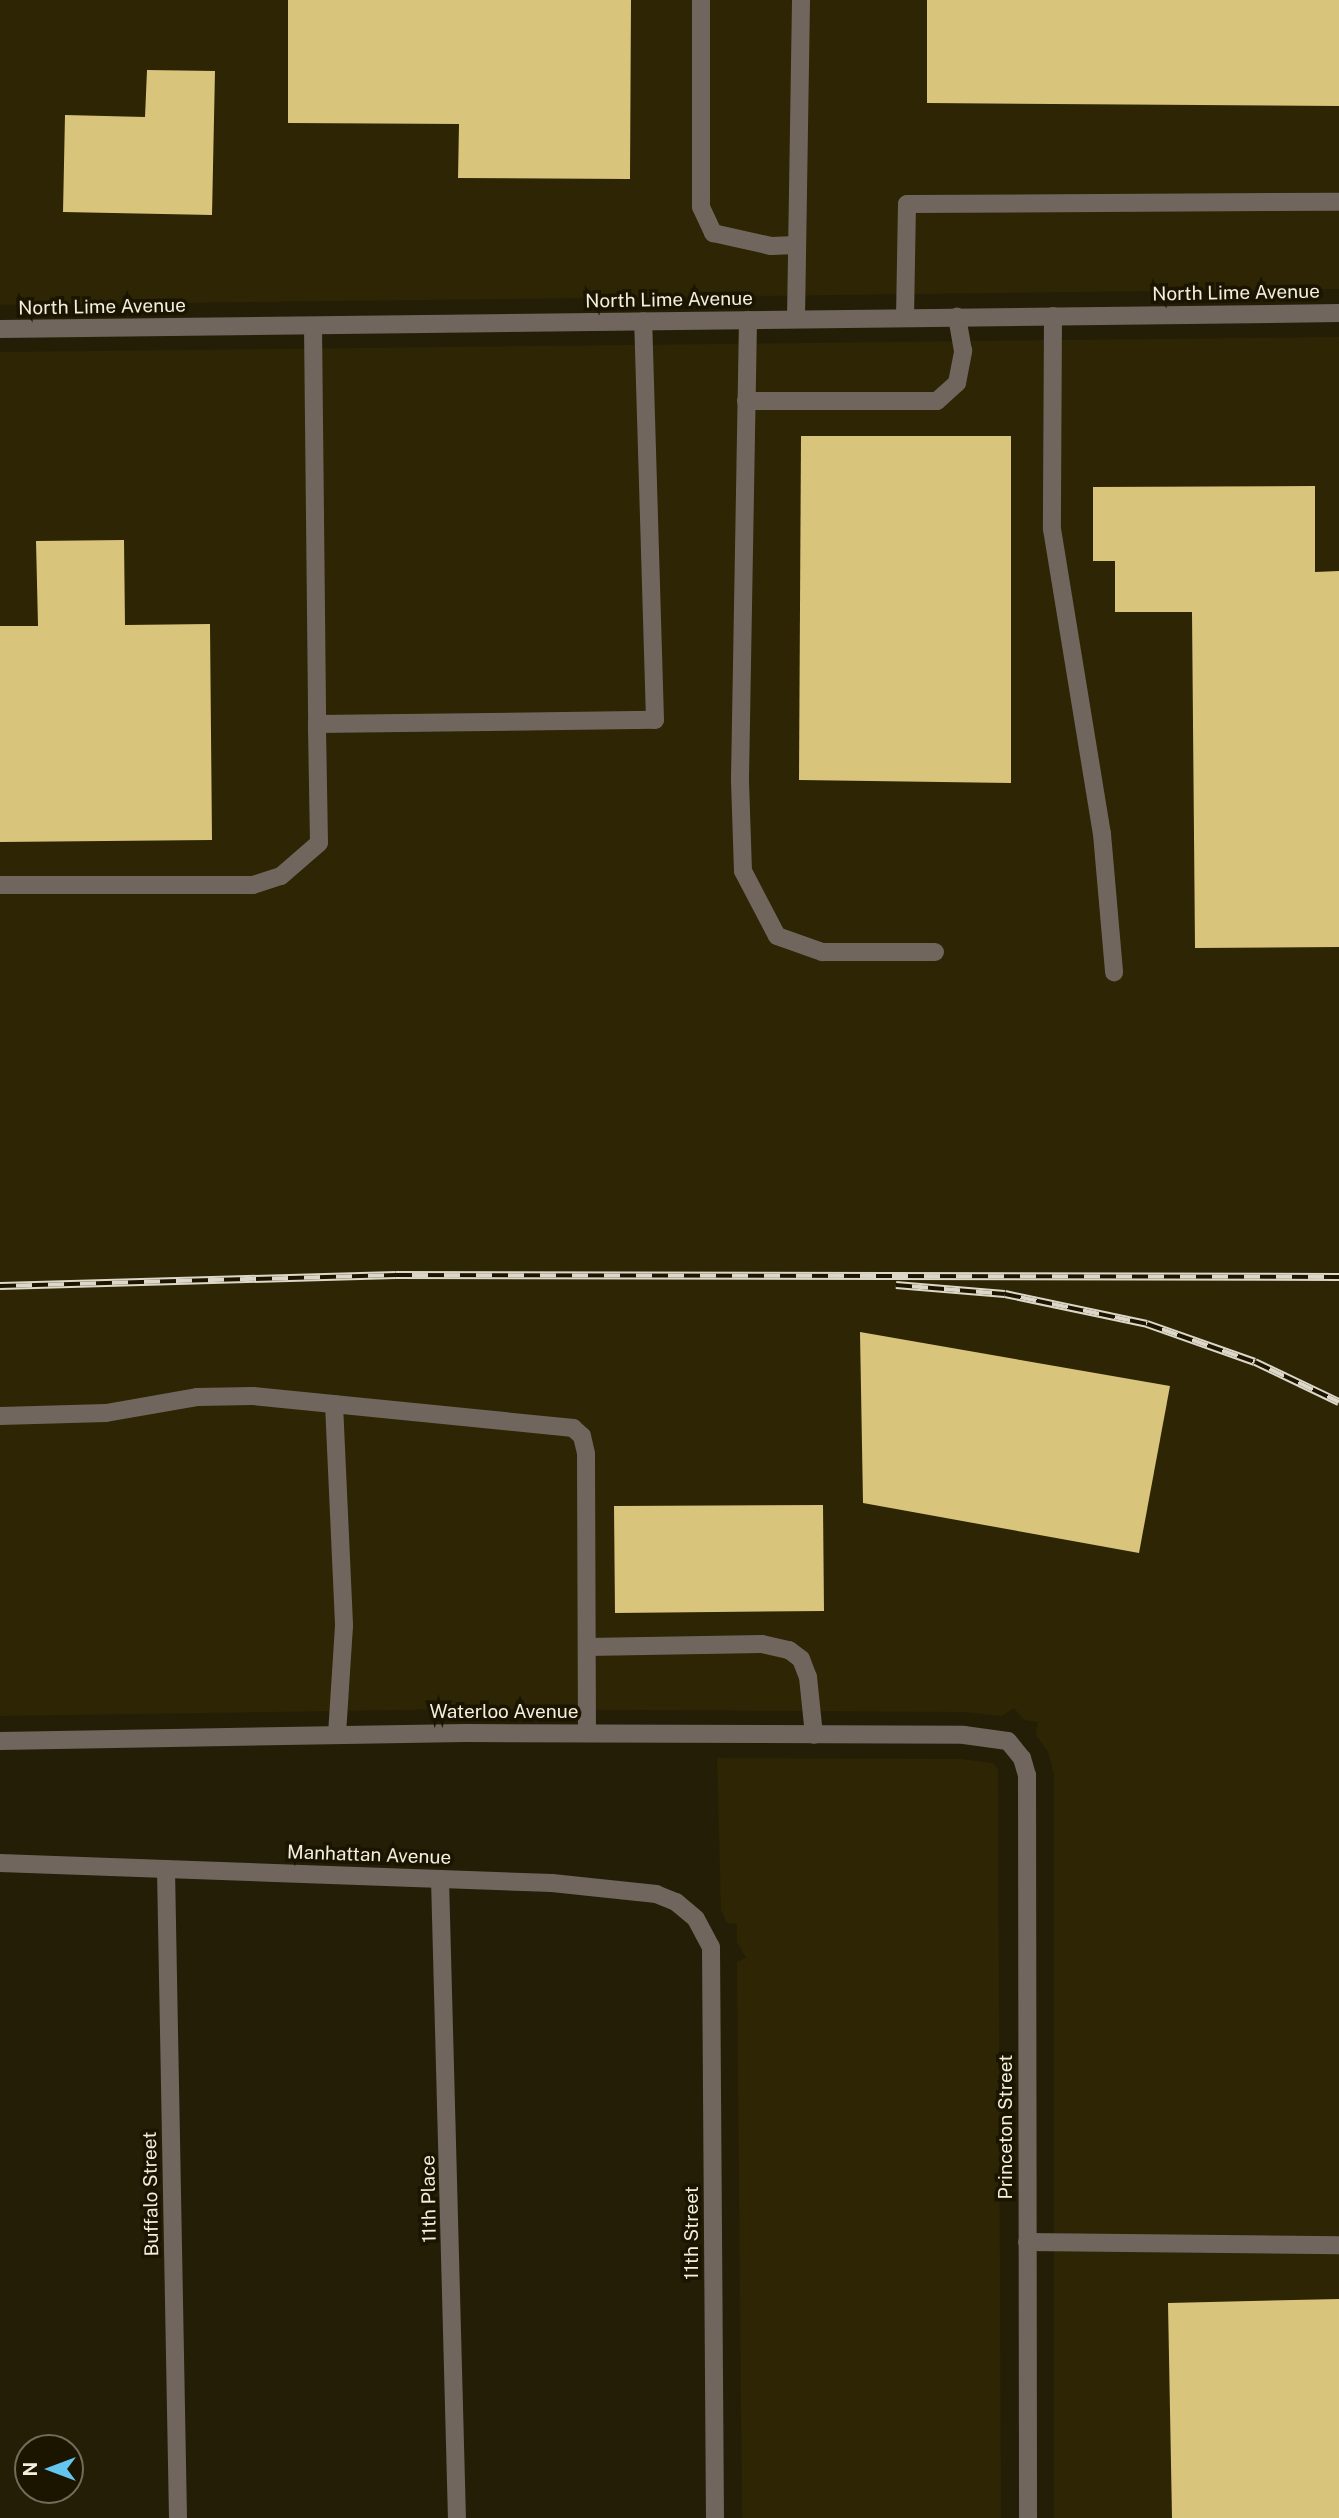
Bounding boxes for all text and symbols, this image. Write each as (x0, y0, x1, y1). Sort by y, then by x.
street label: North Lime Avenue (1152, 280, 1320, 306)
street label: North Lime Avenue (585, 287, 753, 313)
street label: North Lime Avenue (18, 294, 186, 320)
street label: Waterloo Avenue (429, 1701, 579, 1723)
street label: Manhattan Avenue (286, 1841, 452, 1869)
street label: Princeton Street (995, 2055, 1017, 2199)
street label: Buffalo Street (139, 2131, 163, 2257)
street label: 11th Place (417, 2155, 441, 2243)
street label: 11th Street (681, 2186, 703, 2280)
north arrow (14, 2434, 84, 2504)
text: N (19, 2462, 41, 2476)

